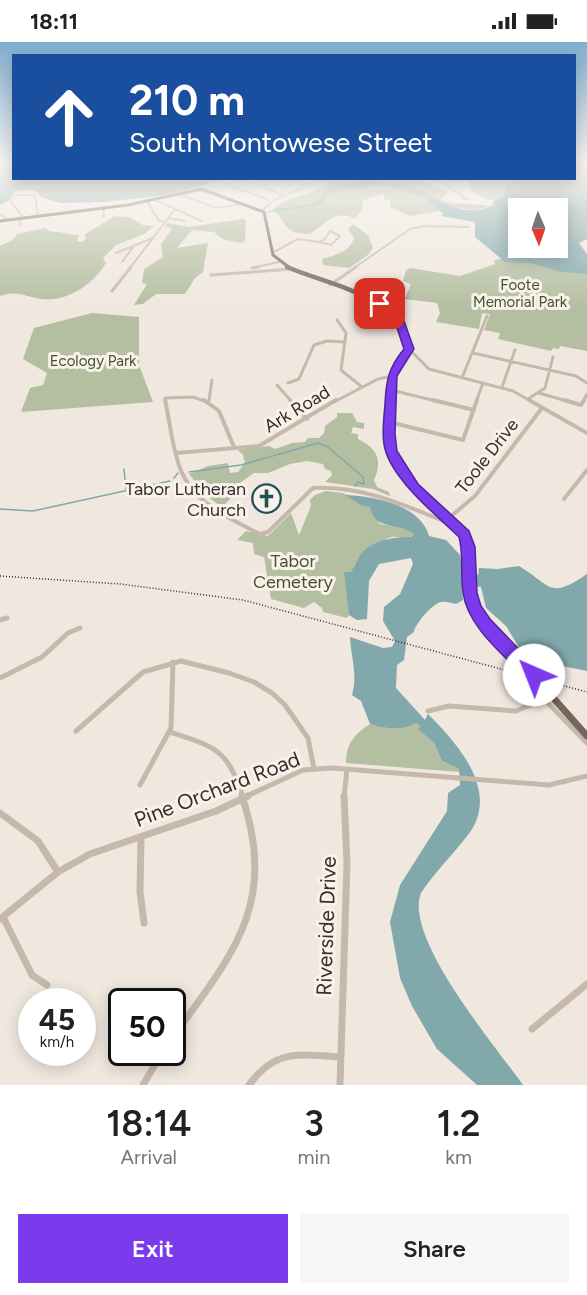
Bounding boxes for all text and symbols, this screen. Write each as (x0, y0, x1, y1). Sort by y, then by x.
text: 18:11 (30, 8, 78, 35)
text: 210 m (129, 75, 245, 126)
icon: ahead (30, 78, 108, 156)
text: South Montowese Street (129, 126, 432, 159)
north arrow (508, 198, 568, 258)
map controls (508, 198, 568, 258)
park label: Foote Memorial Park (473, 276, 568, 311)
pin (354, 278, 405, 329)
icon: arrive (363, 287, 396, 320)
park label: Ecology Park (50, 352, 137, 370)
street label: Ark Road (260, 381, 334, 437)
street label: Toole Drive (451, 414, 523, 498)
place label: Tabor Lutheran Church (125, 478, 246, 521)
church icon: Tabor Lutheran Church (251, 483, 283, 515)
park label: Tabor Cemetery (253, 550, 334, 593)
position arrow (502, 643, 566, 707)
street label: Pine Orchard Road (131, 746, 303, 832)
street label: Riverside Drive (311, 856, 341, 996)
speed limit sign: 50 (108, 988, 186, 1066)
text: 45 (39, 1001, 75, 1038)
text: km/h (40, 1033, 74, 1051)
text: 18:14 (106, 1102, 191, 1145)
text: 3 (304, 1102, 324, 1145)
text: 1.2 (437, 1102, 481, 1145)
text: Arrival (121, 1145, 177, 1169)
text: min (298, 1145, 330, 1169)
text: km (445, 1145, 472, 1169)
button: Exit (18, 1214, 288, 1283)
button: Share (300, 1214, 569, 1283)

